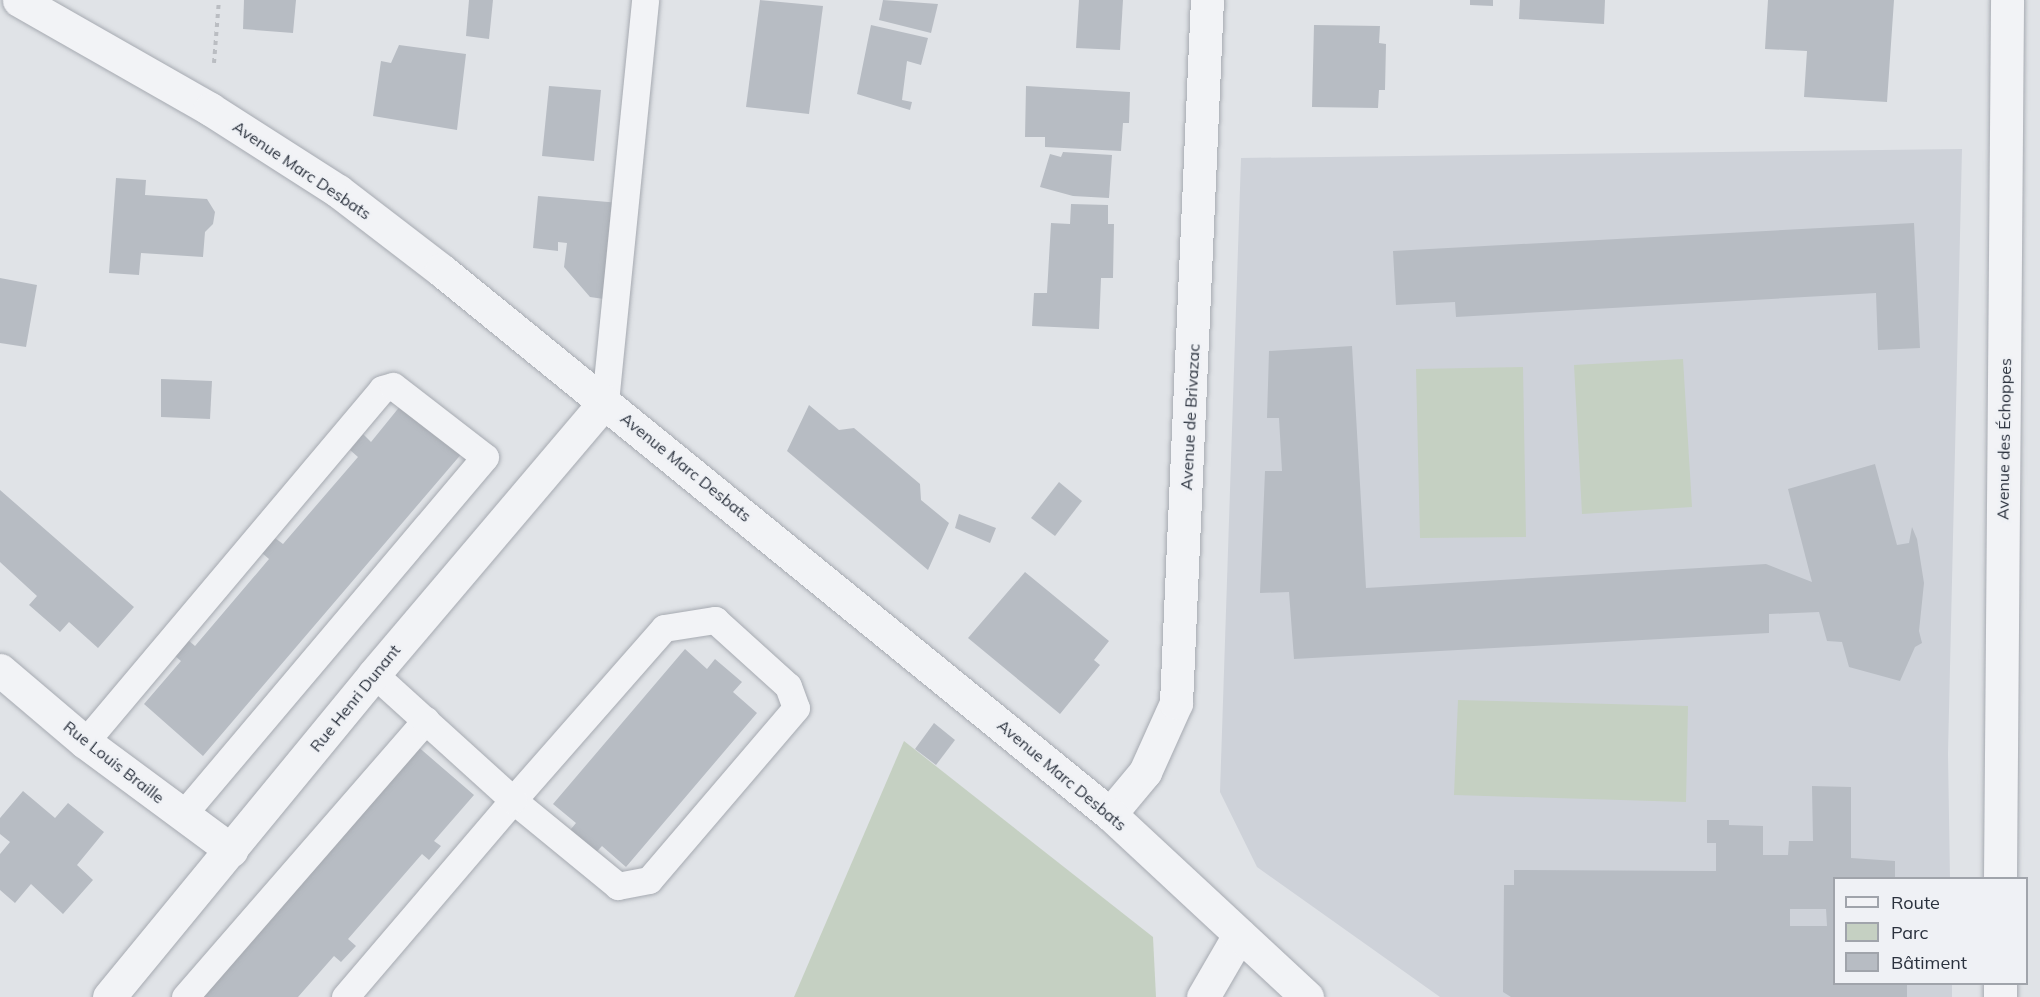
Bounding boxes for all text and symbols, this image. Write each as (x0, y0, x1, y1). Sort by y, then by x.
street label: Avenue Marc Desbats (229, 117, 375, 223)
street label: Avenue de Brivazac (1177, 343, 1203, 491)
street label: Avenue des Échoppes (1993, 358, 2015, 520)
street label: Avenue Marc Desbats (617, 408, 755, 526)
street label: Rue Henri Dunant (306, 640, 404, 756)
street label: Avenue Marc Desbats (994, 715, 1130, 835)
street label: Rue Louis Braille (60, 717, 168, 807)
legend (1833, 877, 2028, 985)
text: Route (1891, 891, 1940, 914)
text: Parc (1891, 921, 1928, 944)
text: Bâtiment (1891, 951, 1967, 974)

